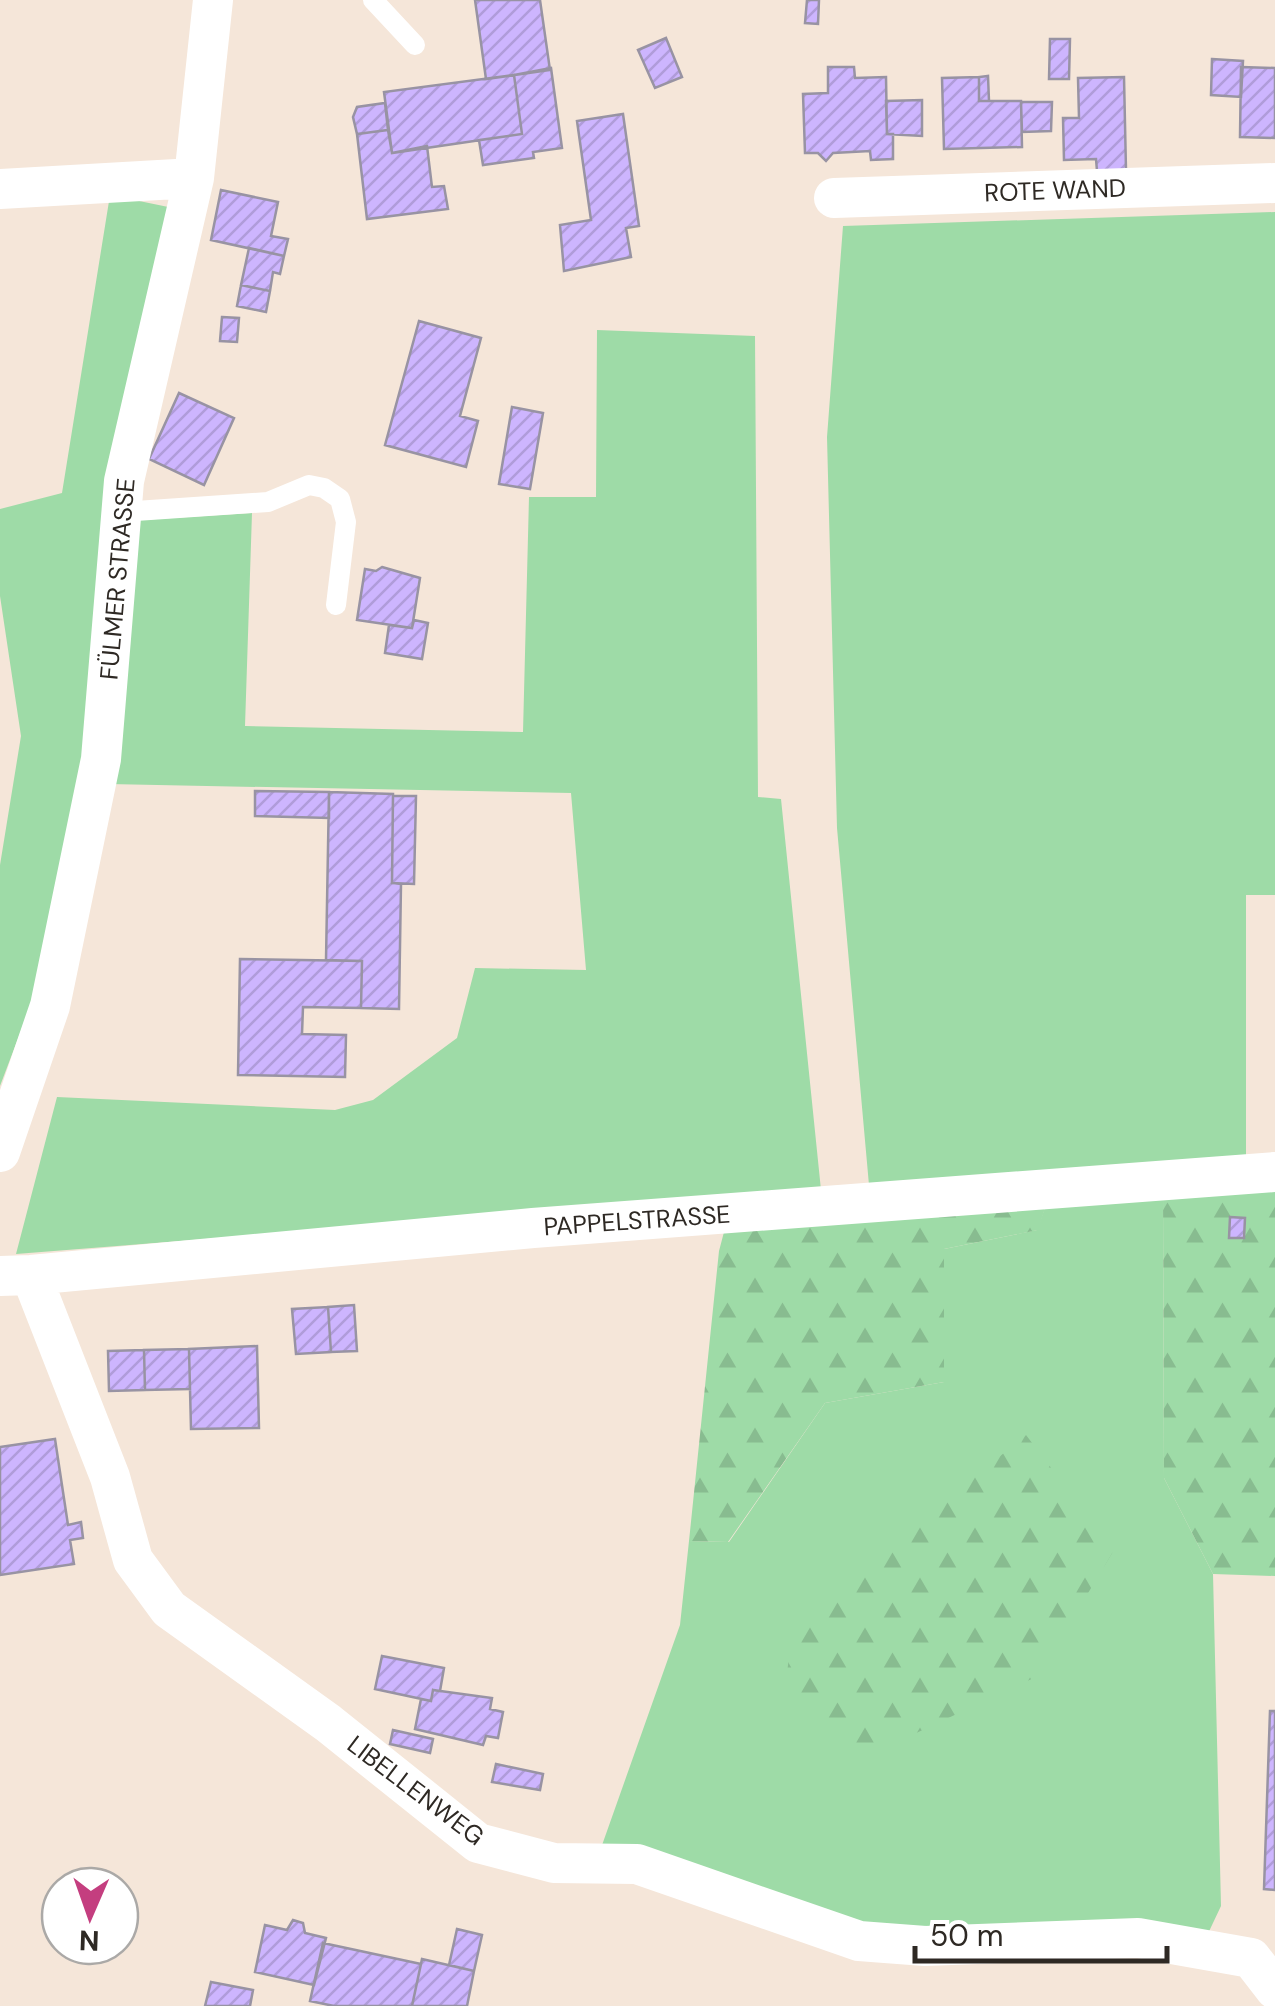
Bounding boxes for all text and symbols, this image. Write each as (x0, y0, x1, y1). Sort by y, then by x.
street label: ROTE WAND (984, 172, 1126, 209)
street label: FÜLMER STRASSE (92, 477, 143, 681)
street label: PAPPELSTRASSE (543, 1198, 732, 1243)
street label: LIBELLENWEG (341, 1728, 491, 1853)
north arrow (40, 1866, 140, 1966)
scale bar (915, 1901, 1168, 1963)
text: 50 m (930, 1916, 1004, 1955)
text: N (78, 1922, 100, 1959)

